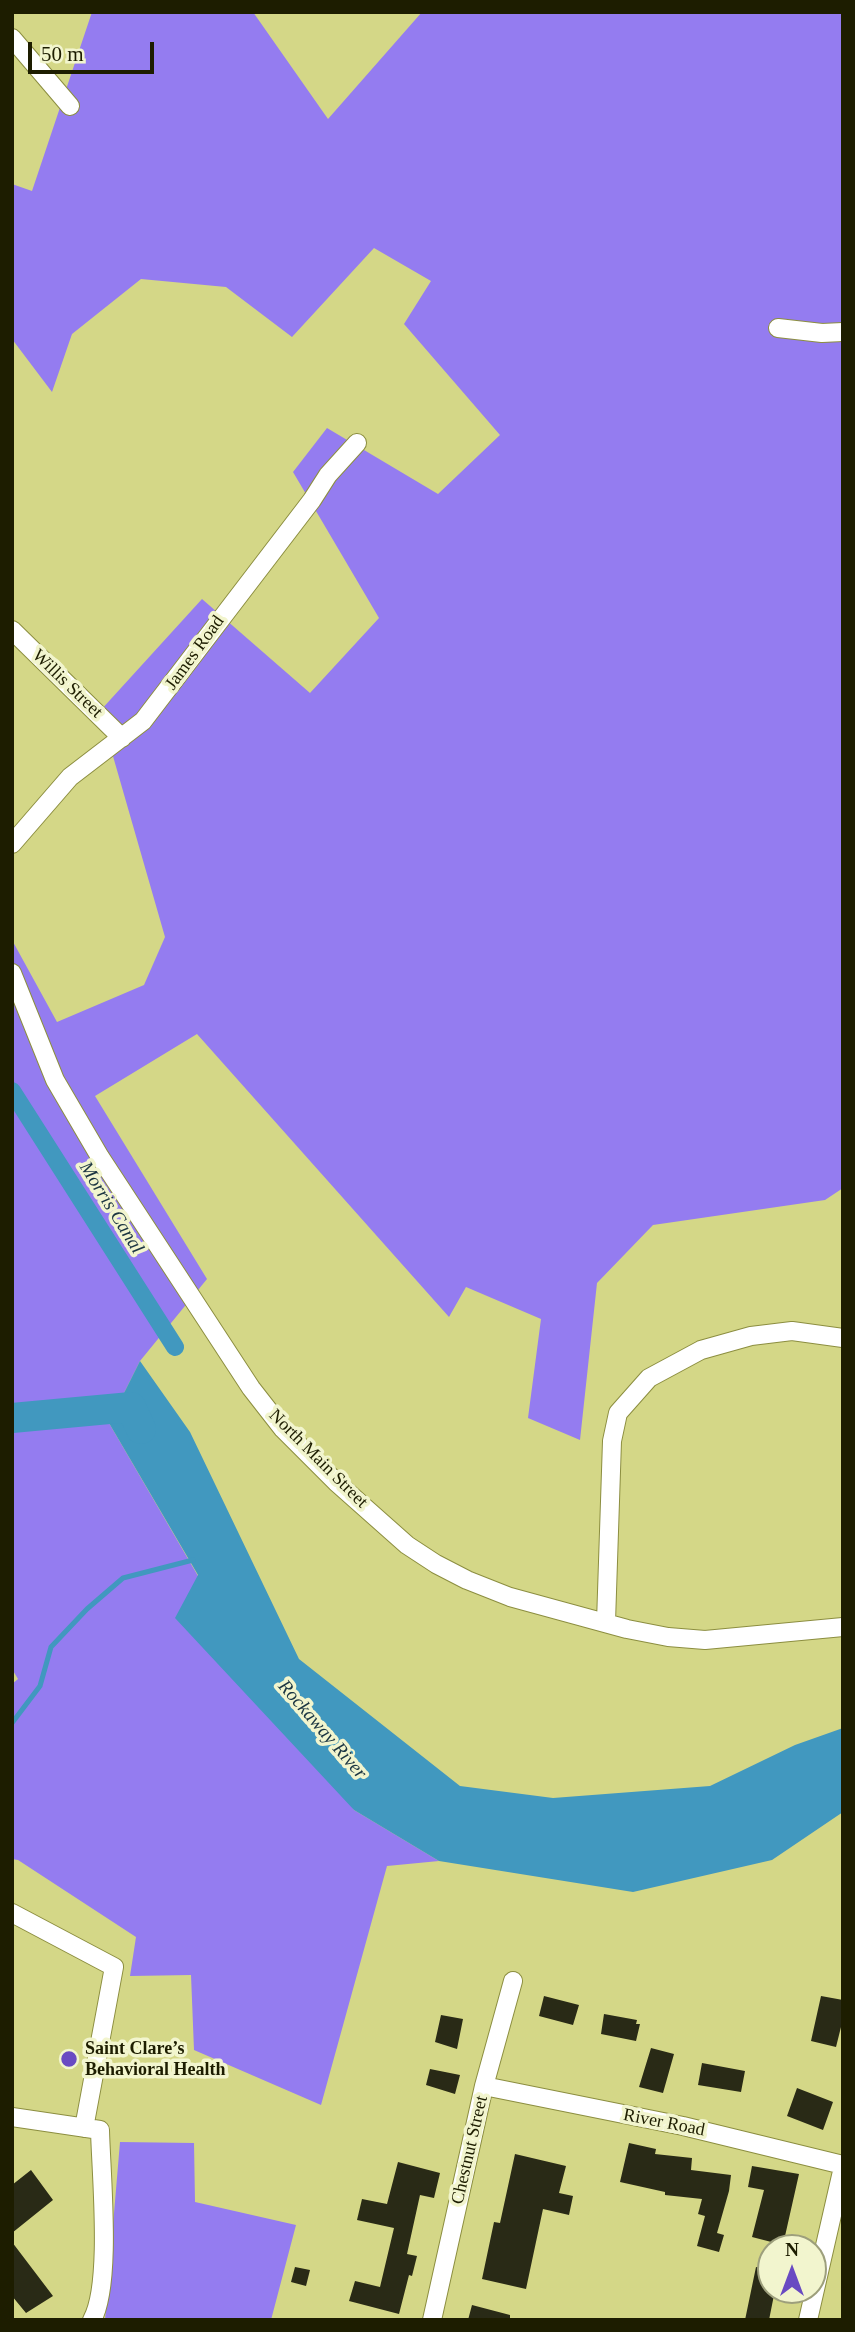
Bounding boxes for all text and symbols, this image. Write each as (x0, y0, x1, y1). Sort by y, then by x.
scale bar (32, 28, 158, 72)
text: 50 m (41, 42, 84, 66)
street label: James Road (161, 612, 229, 694)
street label: Willis Street (27, 645, 107, 723)
water label: Morris Canal (74, 1158, 148, 1258)
street label: North Main Street (264, 1405, 372, 1513)
water label: Rockaway River (273, 1676, 371, 1784)
place label: Saint Clare’s Behavioral Health (85, 2038, 225, 2080)
marker: Saint Clare’s Behavioral Health (59, 2049, 79, 2069)
street label: Chestnut Street (447, 2094, 493, 2206)
street label: River Road (621, 2105, 707, 2141)
north arrow (757, 2234, 827, 2304)
text: N (785, 2239, 799, 2260)

